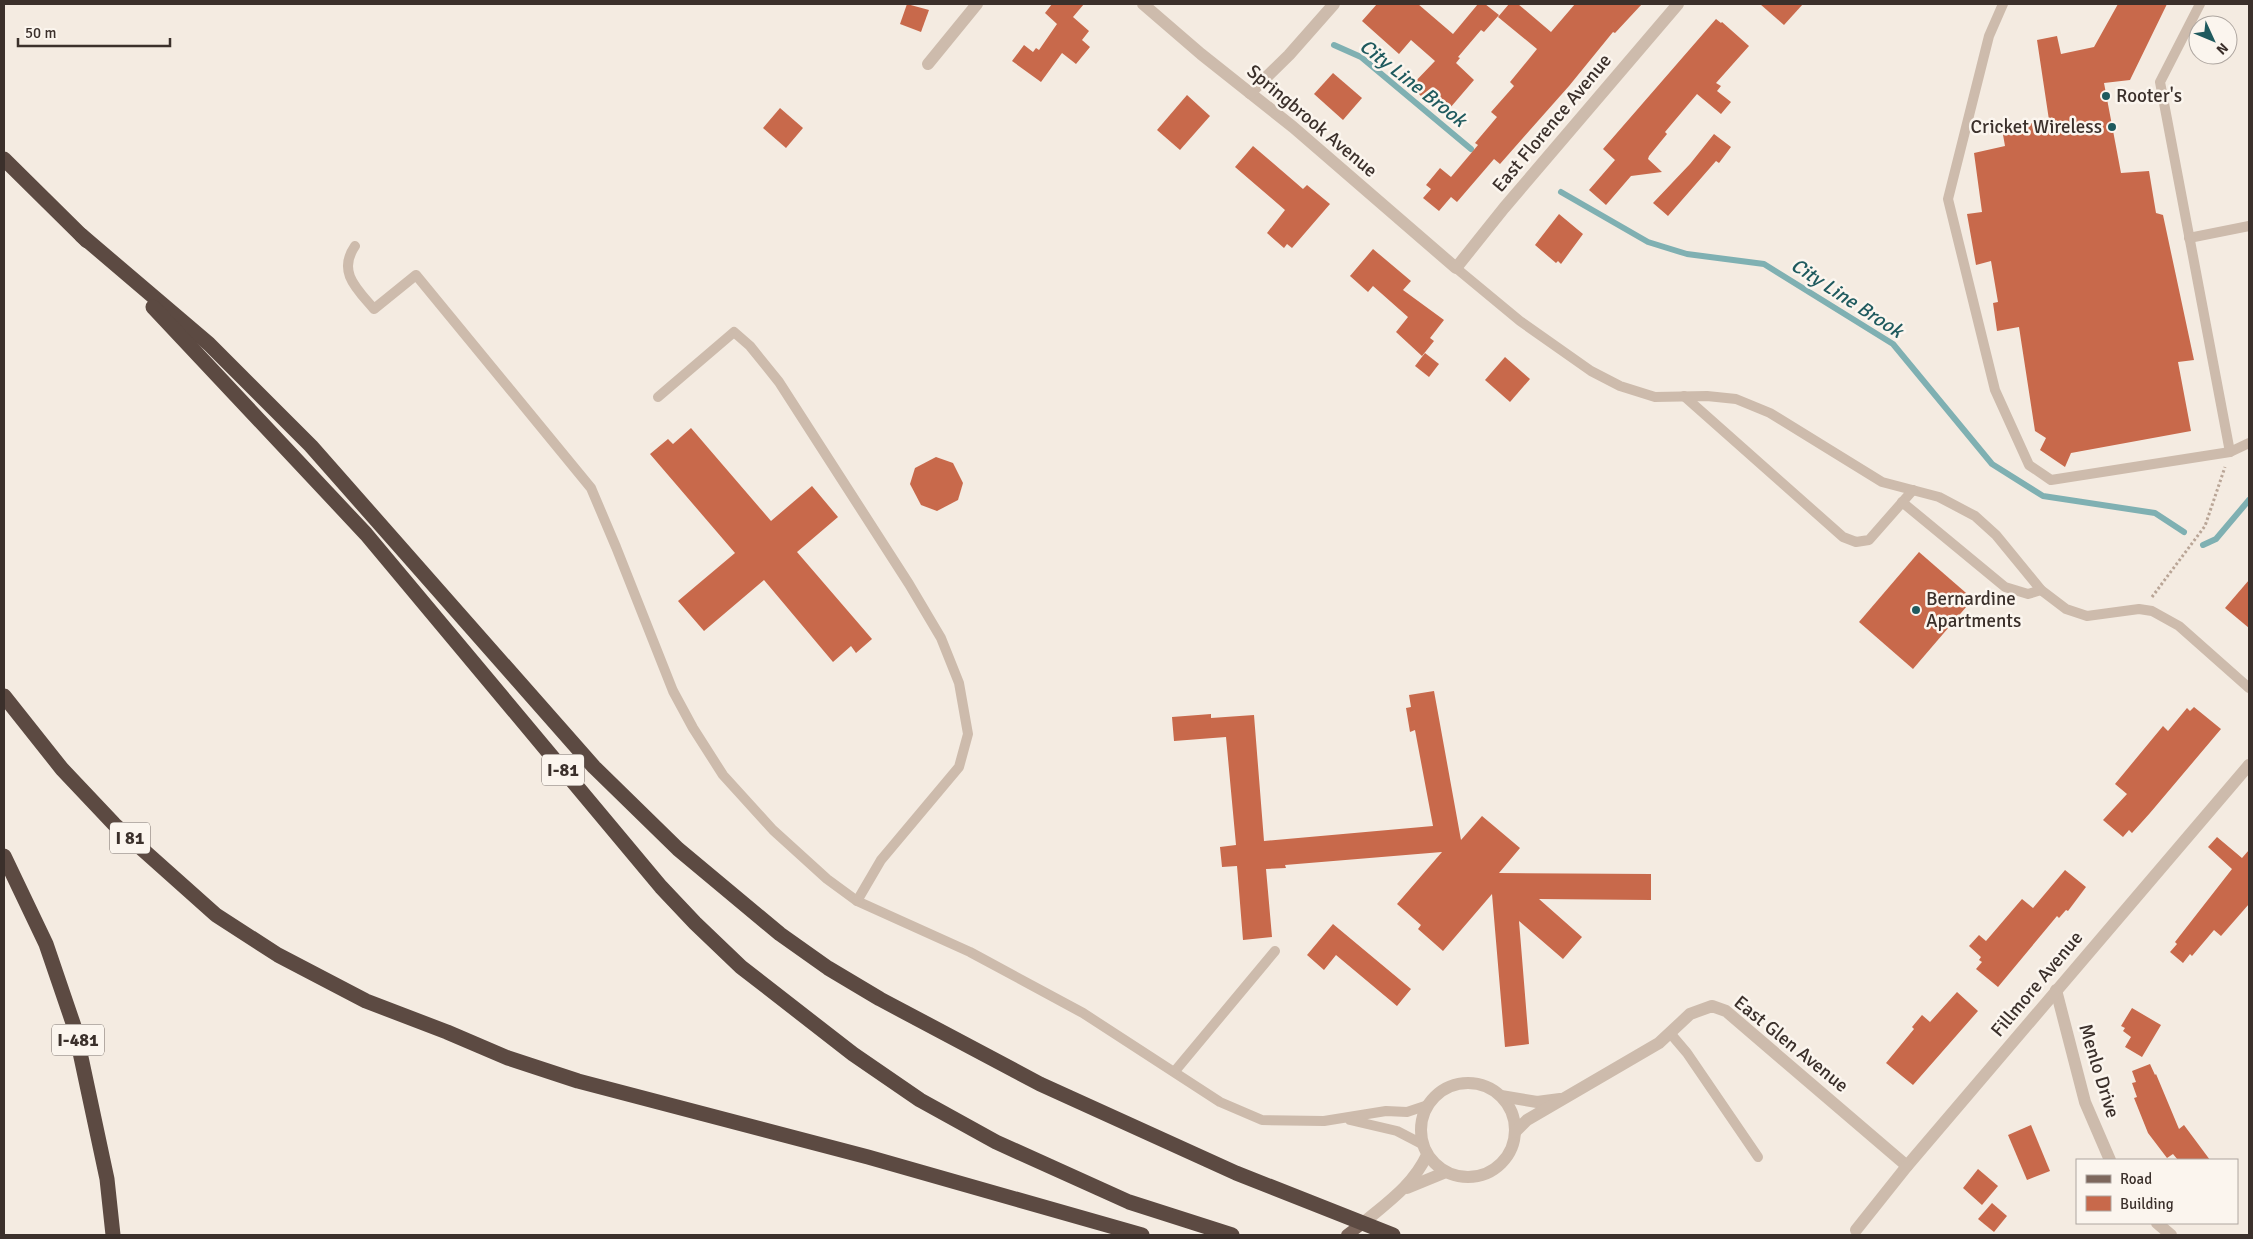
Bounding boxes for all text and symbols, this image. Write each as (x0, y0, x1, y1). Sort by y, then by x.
scale bar (18, 15, 170, 47)
north arrow (2188, 15, 2238, 65)
text: 50 m (25, 24, 56, 42)
water label: City Line Brook (1355, 34, 1473, 134)
text: N (2212, 39, 2231, 58)
street label: East Florence Avenue (1487, 49, 1617, 197)
street label: Springbrook Avenue (1242, 59, 1382, 183)
place label: Rooter's (2116, 84, 2182, 108)
marker: Rooter's (2100, 90, 2112, 102)
place label: Cricket Wireless (1971, 115, 2102, 139)
marker: Cricket Wireless (2106, 121, 2118, 133)
water label: City Line Brook (1786, 252, 1909, 345)
place label: Bernardine Apartments (1926, 587, 2021, 633)
marker: Bernardine Apartments (1910, 604, 1922, 616)
road number: I-81 (542, 754, 584, 786)
road number: I 81 (110, 822, 150, 854)
street label: Fillmore Avenue (1986, 926, 2088, 1042)
street label: East Glen Avenue (1729, 990, 1853, 1098)
street label: Menlo Drive (2073, 1021, 2125, 1121)
road number: I-481 (52, 1024, 104, 1056)
legend (2076, 1159, 2238, 1224)
text: Road (2120, 1170, 2152, 1188)
text: Building (2120, 1195, 2174, 1213)

